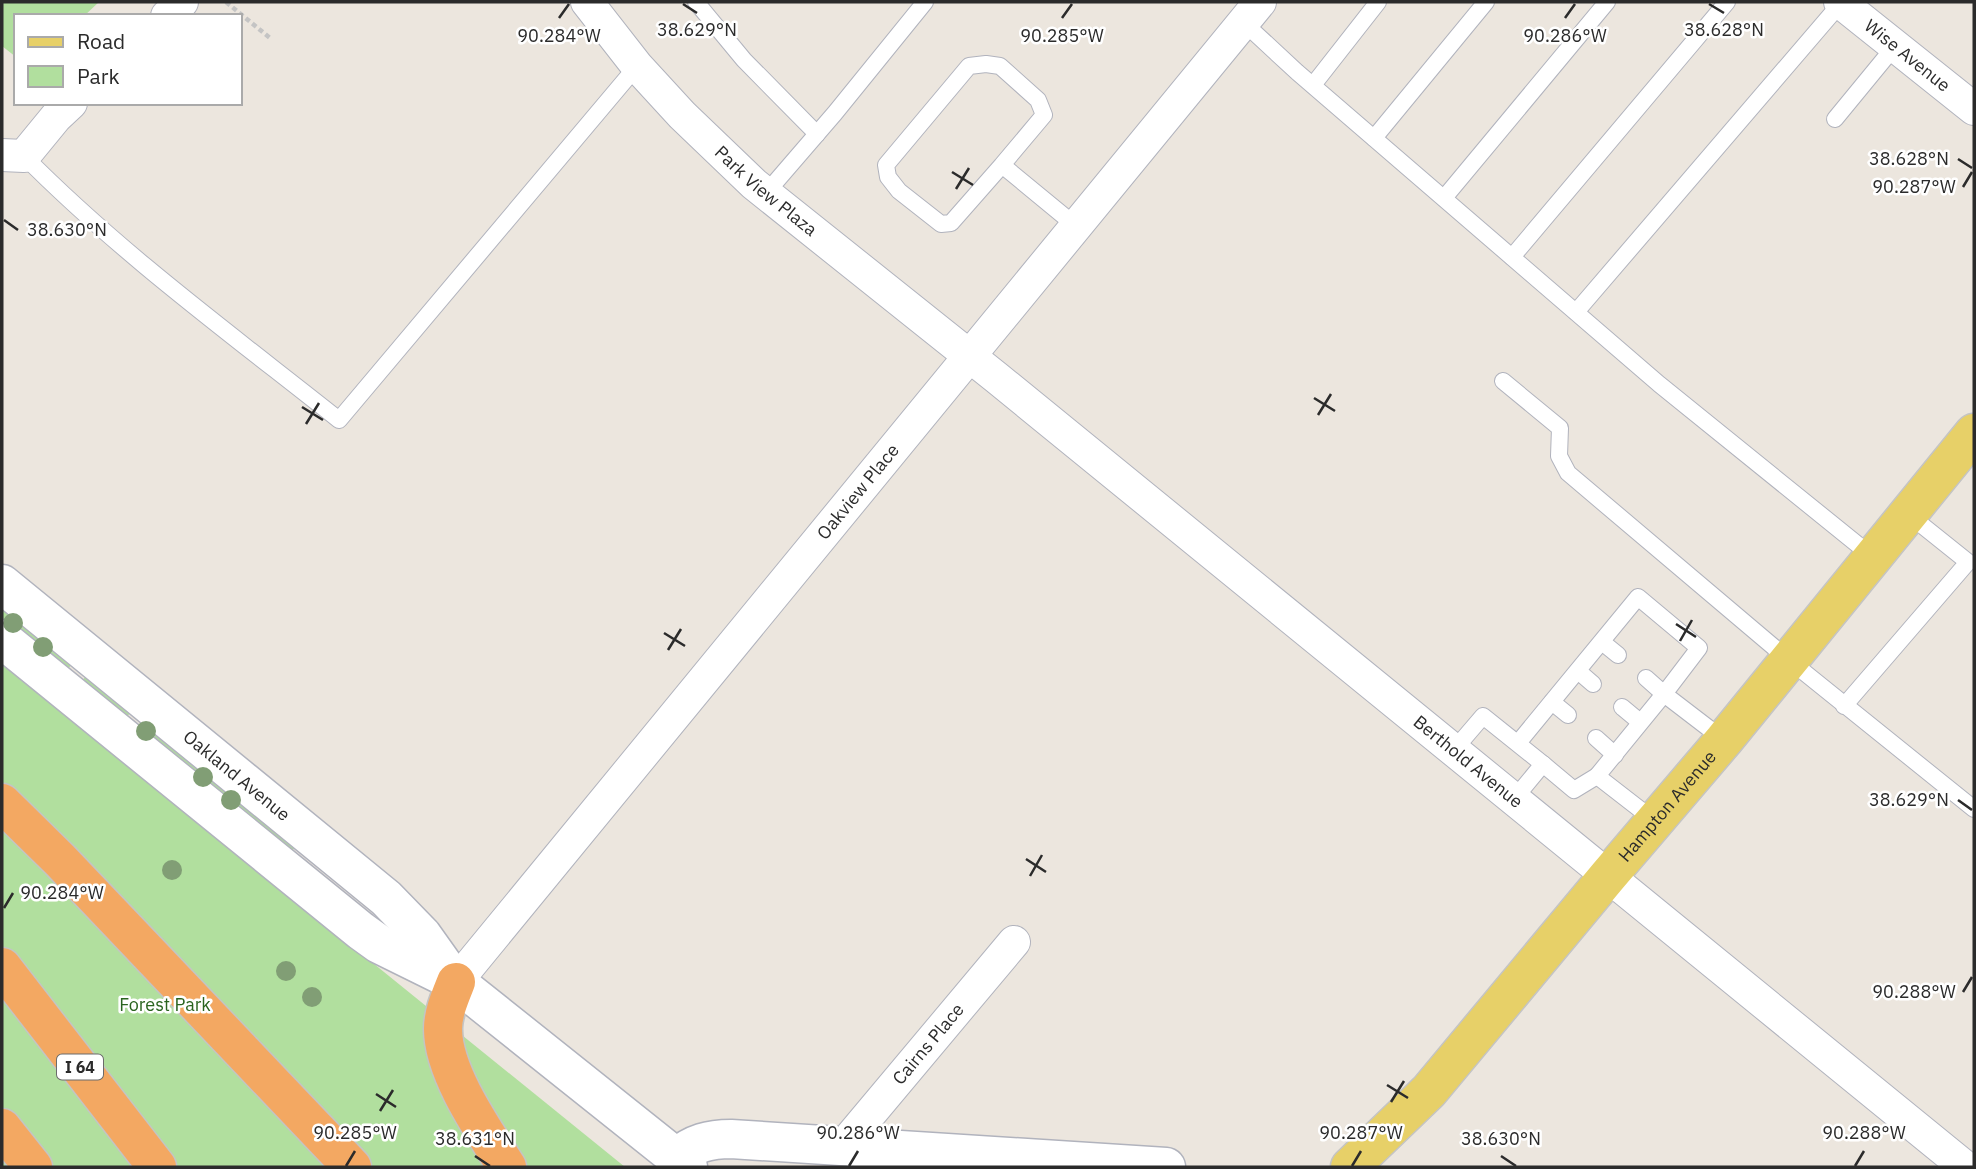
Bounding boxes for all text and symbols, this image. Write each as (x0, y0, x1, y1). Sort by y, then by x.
legend (14, 14, 242, 105)
street label: Wise Avenue (1860, 14, 1955, 97)
text: 38.629°N (657, 18, 737, 41)
text: 38.628°N (1684, 18, 1764, 41)
text: 90.284°W (517, 24, 601, 47)
text: 90.285°W (1020, 24, 1104, 47)
text: 90.286°W (1523, 24, 1607, 47)
text: Road (77, 27, 125, 55)
text: Park (77, 62, 120, 90)
street label: Park View Plaza (710, 141, 822, 241)
text: 38.628°N (1869, 147, 1949, 170)
text: 90.287°W (1872, 175, 1956, 198)
text: 38.630°N (27, 218, 107, 241)
street label: Oakview Place (812, 439, 904, 544)
street label: Berthold Avenue (1409, 710, 1528, 813)
street label: Oakland Avenue (179, 725, 295, 826)
street label: Hampton Avenue (1613, 745, 1721, 866)
text: 38.629°N (1869, 788, 1949, 811)
text: 90.284°W (20, 881, 104, 904)
text: 90.288°W (1872, 980, 1956, 1003)
park label: Forest Park (119, 993, 211, 1016)
street label: Cairns Place (887, 998, 969, 1089)
road number: I 64 (57, 1054, 103, 1079)
text: 90.285°W (313, 1121, 397, 1144)
text: 90.286°W (816, 1121, 900, 1144)
text: 90.287°W (1319, 1121, 1403, 1144)
text: 90.288°W (1822, 1121, 1906, 1144)
text: 38.631°N (435, 1127, 515, 1150)
text: 38.630°N (1461, 1127, 1541, 1150)

